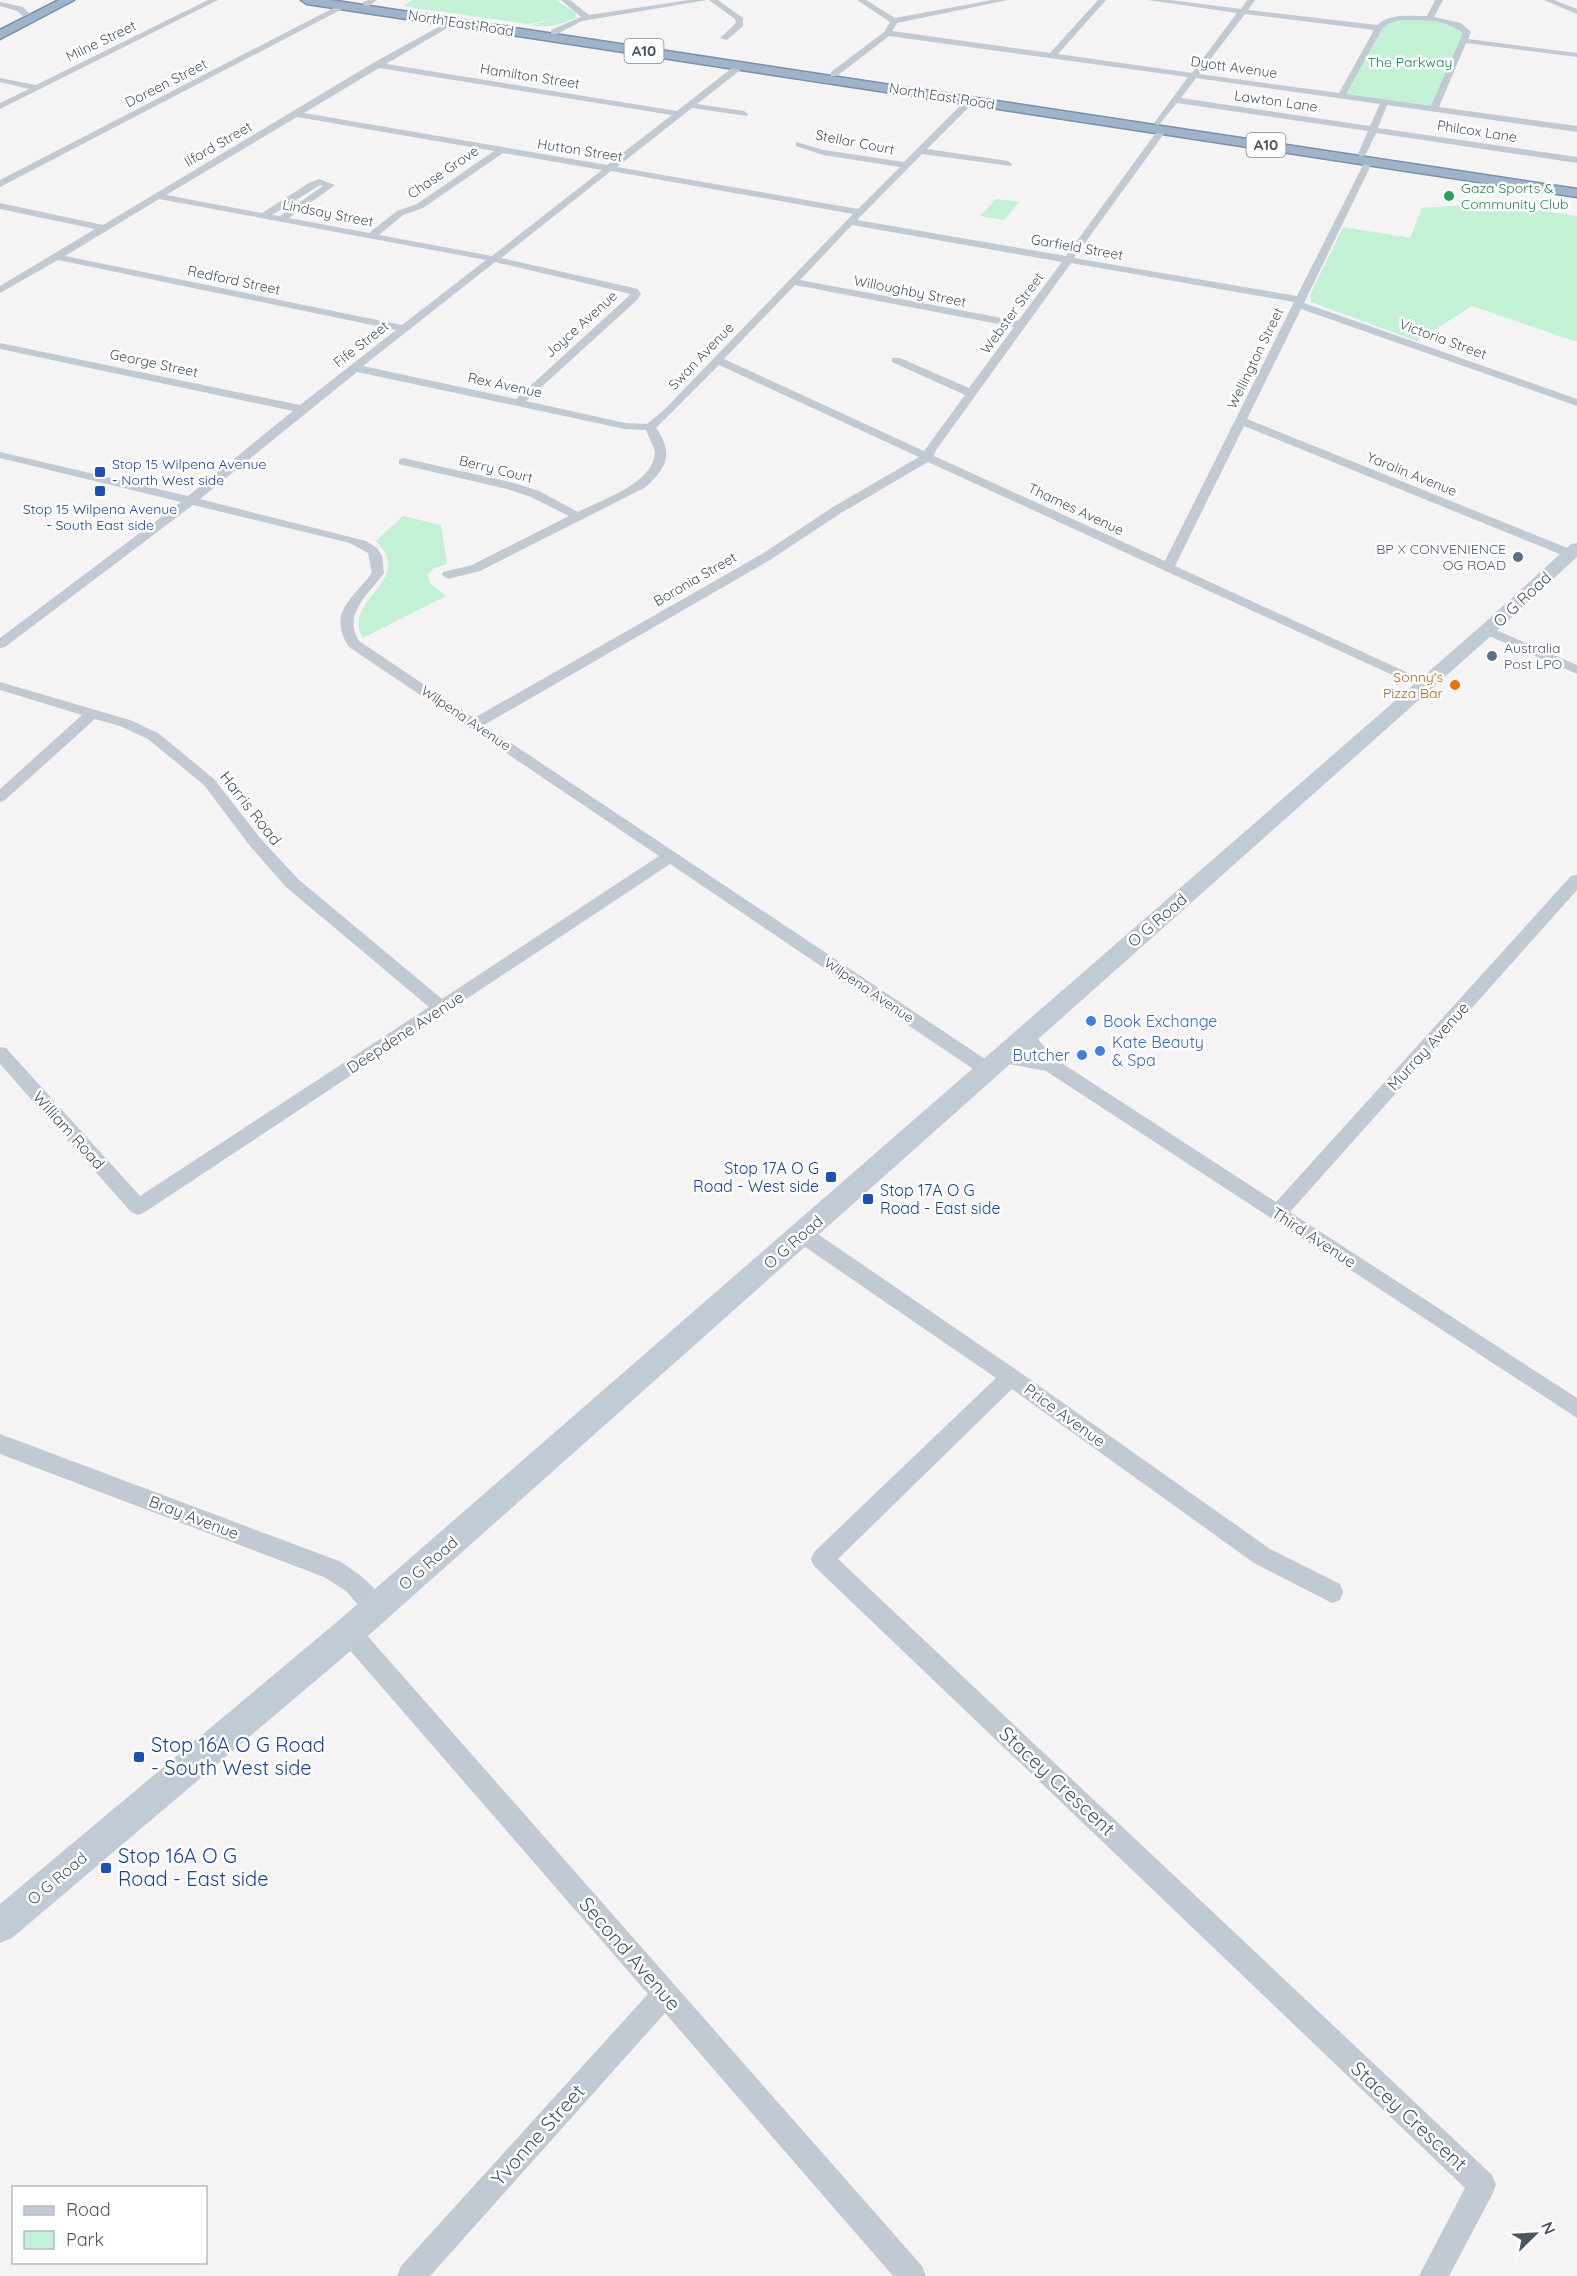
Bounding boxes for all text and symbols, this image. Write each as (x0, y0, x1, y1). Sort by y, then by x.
street label: North East Road (407, 6, 515, 40)
street label: Milne Street (63, 16, 139, 66)
road number: A10 (624, 39, 664, 63)
street label: Dyott Avenue (1189, 52, 1279, 82)
park label: The Parkway (1368, 53, 1452, 71)
street label: Doreen Street (122, 55, 210, 111)
street label: Hamilton Street (479, 59, 581, 93)
street label: North East Road (888, 79, 996, 113)
street label: Lawton Lane (1233, 86, 1319, 116)
street label: Philcox Lane (1436, 116, 1518, 146)
street label: Ilford Street (181, 117, 255, 171)
street label: Stellar Court (814, 126, 896, 159)
road number: A10 (1246, 133, 1286, 157)
street label: Hutton Street (536, 134, 624, 166)
street label: Chase Grove (404, 141, 482, 202)
place label: Gaza Sports & Community Club (1461, 179, 1568, 213)
marker: Gaza Sports & Community Club (1442, 189, 1456, 203)
street label: Lindsay Street (281, 195, 375, 231)
street label: Garfield Street (1029, 230, 1125, 264)
street label: Redford Street (186, 261, 282, 299)
street label: Webster Street (976, 269, 1048, 357)
street label: Willoughby Street (852, 271, 968, 311)
street label: Joyce Avenue (541, 287, 621, 361)
street label: Wellington Street (1223, 304, 1287, 412)
street label: Victoria Street (1397, 315, 1489, 363)
street label: Fife Street (330, 317, 393, 371)
street label: Swan Avenue (664, 318, 738, 393)
street label: George Street (108, 345, 200, 381)
street label: Rex Avenue (466, 368, 544, 402)
street label: Yaralin Avenue (1364, 448, 1460, 500)
street label: Berry Court (457, 451, 535, 487)
place label: Stop 15 Wilpena Avenue - North West side (112, 455, 266, 489)
marker: Stop 15 Wilpena Avenue - North West side (93, 465, 107, 479)
street label: Thames Avenue (1025, 479, 1127, 539)
marker: Stop 15 Wilpena Avenue - South East side (93, 484, 107, 498)
place label: Stop 15 Wilpena Avenue - South East side (23, 500, 177, 534)
place label: BP X CONVENIENCE OG ROAD (1376, 540, 1506, 574)
street label: Boronia Street (650, 548, 740, 610)
marker: BP X CONVENIENCE OG ROAD (1511, 550, 1525, 564)
street label: O G Road (1489, 567, 1555, 631)
place label: Australia Post LPO (1504, 639, 1563, 673)
marker: Australia Post LPO (1485, 649, 1499, 663)
place label: Sonny's Pizza Bar (1383, 668, 1444, 702)
marker: Sonny's Pizza Bar (1448, 678, 1462, 692)
street label: Wilpena Avenue (418, 681, 514, 755)
street label: Harris Road (216, 767, 286, 849)
street label: O G Road (1123, 889, 1191, 951)
street label: Wilpena Avenue (821, 953, 917, 1027)
street label: Deepdene Avenue (343, 987, 467, 1077)
street label: Murray Avenue (1383, 998, 1473, 1094)
place label: Book Exchange (1103, 1011, 1217, 1031)
marker: Book Exchange (1084, 1014, 1098, 1028)
place label: Kate Beauty & Spa (1112, 1032, 1204, 1070)
marker: Kate Beauty & Spa (1093, 1044, 1107, 1058)
place label: Butcher (1013, 1045, 1070, 1065)
marker: Butcher (1075, 1048, 1089, 1062)
street label: William Road (29, 1087, 109, 1173)
place label: Stop 17A O G Road - West side (693, 1158, 819, 1196)
marker: Stop 17A O G Road - West side (824, 1170, 838, 1184)
place label: Stop 17A O G Road - East side (880, 1180, 1000, 1218)
marker: Stop 17A O G Road - East side (861, 1192, 875, 1206)
street label: Third Avenue (1268, 1202, 1360, 1272)
street label: O G Road (759, 1211, 827, 1273)
street label: Price Avenue (1020, 1379, 1110, 1451)
street label: Bray Avenue (146, 1491, 242, 1543)
street label: O G Road (394, 1532, 462, 1594)
street label: Stacey Crescent (994, 1721, 1121, 1841)
place label: Stop 16A O G Road - South West side (151, 1732, 325, 1780)
marker: Stop 16A O G Road - South West side (132, 1750, 146, 1764)
place label: Stop 16A O G Road - East side (118, 1843, 269, 1891)
street label: O G Road (23, 1847, 91, 1909)
marker: Stop 16A O G Road - East side (99, 1861, 113, 1875)
street label: Second Avenue (574, 1892, 687, 2016)
street label: Stacey Crescent (1346, 2056, 1473, 2176)
street label: Yvonne Street (485, 2079, 590, 2191)
legend (12, 2186, 207, 2264)
text: Road (66, 2198, 111, 2221)
north arrow (1505, 2204, 1565, 2264)
text: N (1537, 2218, 1560, 2237)
text: Park (66, 2228, 104, 2251)

